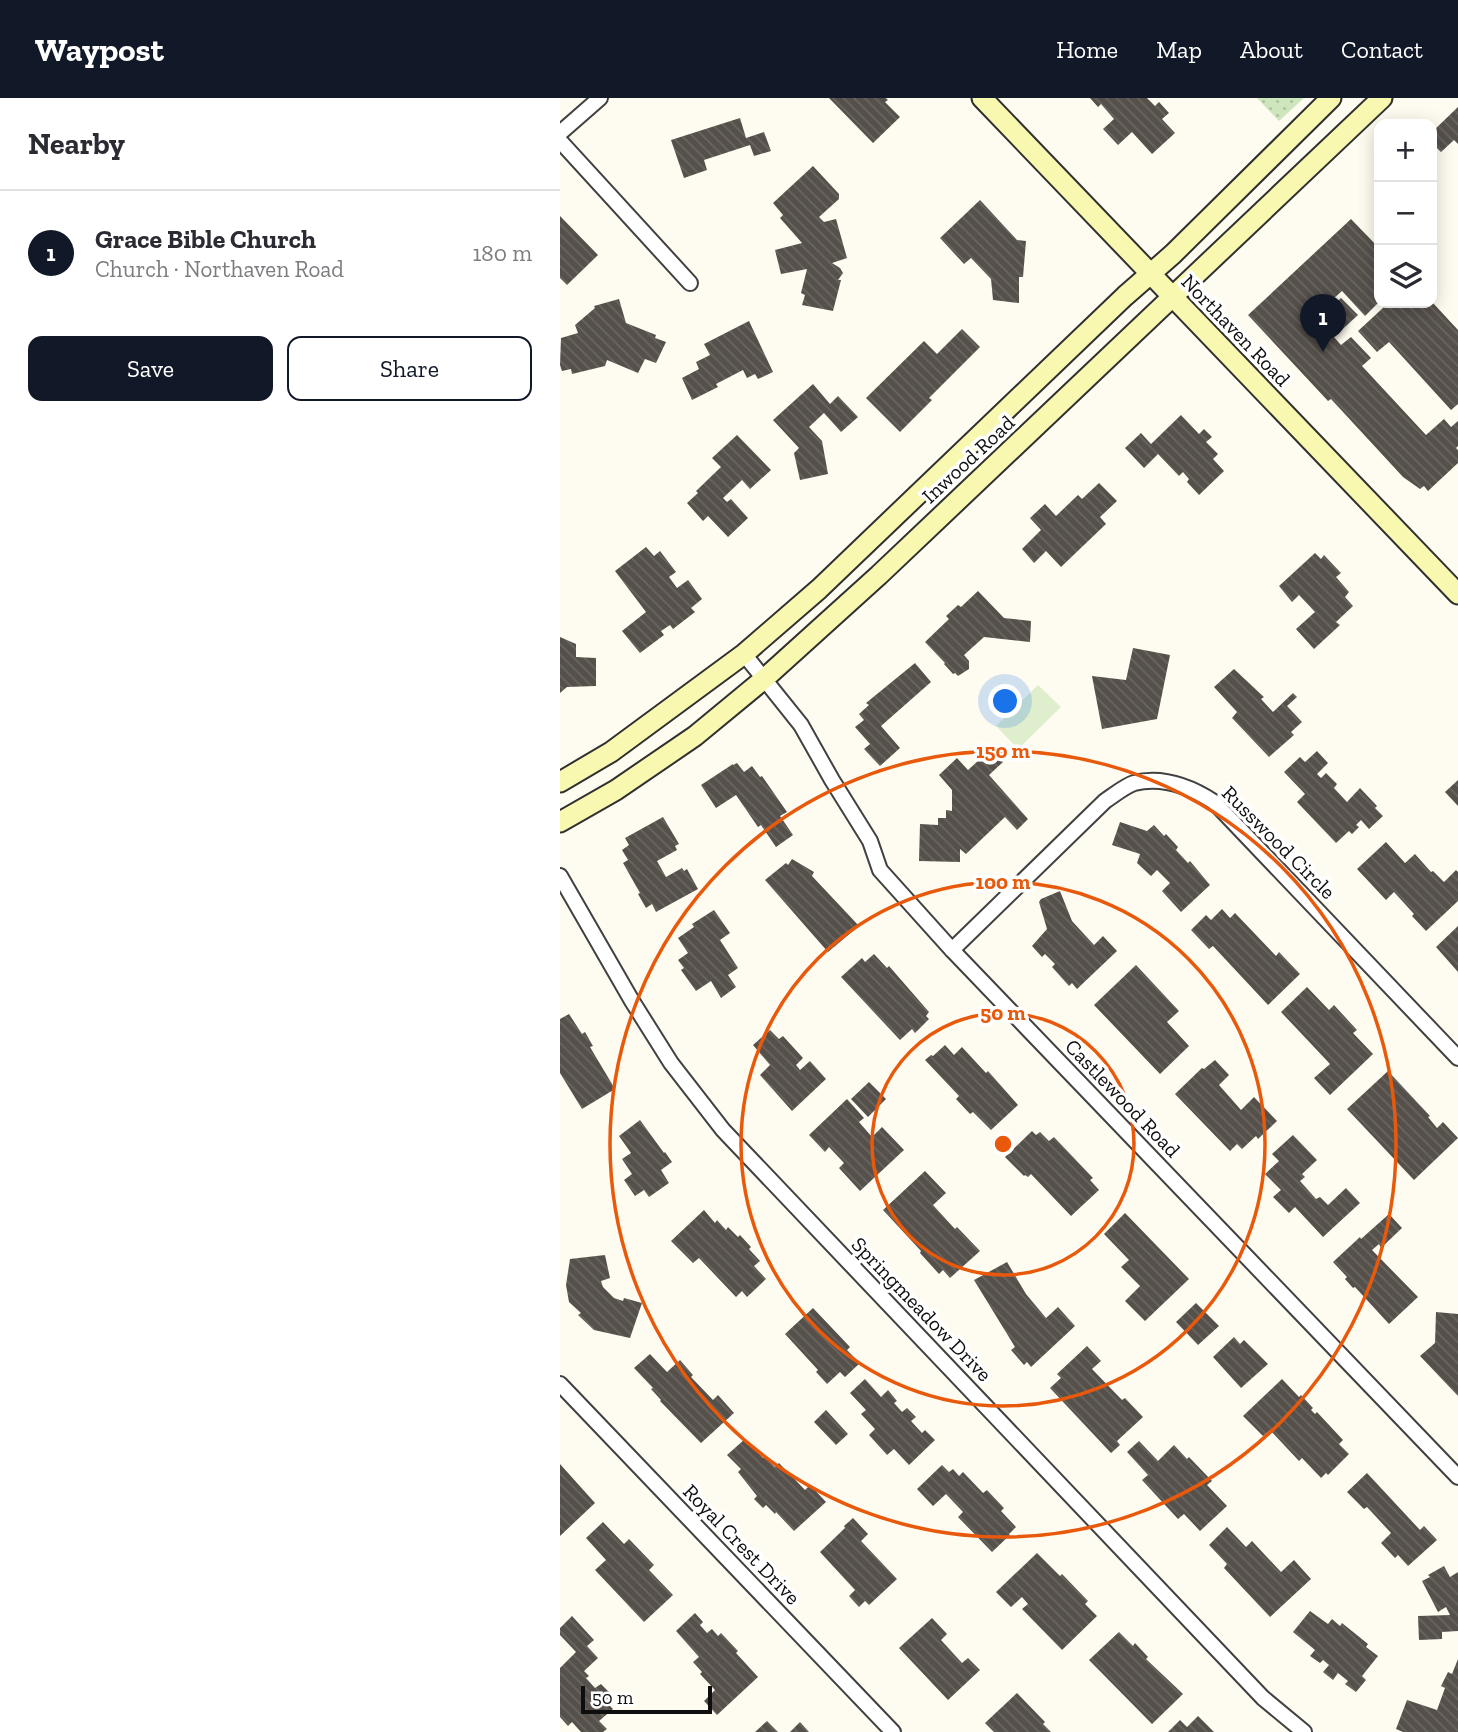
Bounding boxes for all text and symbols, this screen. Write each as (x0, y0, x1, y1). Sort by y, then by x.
text: Waypost (35, 30, 164, 69)
text: Home (1056, 35, 1118, 64)
text: Map (1156, 35, 1202, 64)
text: About (1240, 35, 1303, 64)
text: Contact (1341, 35, 1423, 64)
map controls (1374, 119, 1437, 308)
button: + (1374, 119, 1437, 182)
text: Nearby (28, 126, 125, 162)
button: − (1374, 182, 1437, 245)
text: Grace Bible Church (95, 223, 316, 255)
text: 1 (46, 239, 56, 267)
text: 180 m (472, 239, 532, 267)
button: layers (1374, 245, 1437, 308)
text: Church · Northaven Road (95, 255, 344, 283)
street label: Northaven Road (1176, 269, 1296, 392)
pin: 1 (1300, 294, 1346, 352)
button: Save (28, 336, 273, 401)
button: Share (287, 336, 532, 401)
street label: Inwood Road (917, 410, 1020, 508)
your location (988, 684, 1022, 718)
text: 150 m (976, 738, 1031, 763)
street label: Russwood Circle (1217, 780, 1341, 904)
text: 100 m (976, 869, 1031, 894)
text: 50 m (980, 1000, 1026, 1025)
street label: Castlewood Road (1060, 1034, 1186, 1163)
centre of rings (991, 1132, 1015, 1156)
street label: Springmeadow Drive (847, 1232, 997, 1386)
street label: Royal Crest Drive (678, 1479, 806, 1610)
scale bar (581, 1683, 712, 1715)
text: 50 m (592, 1686, 633, 1709)

